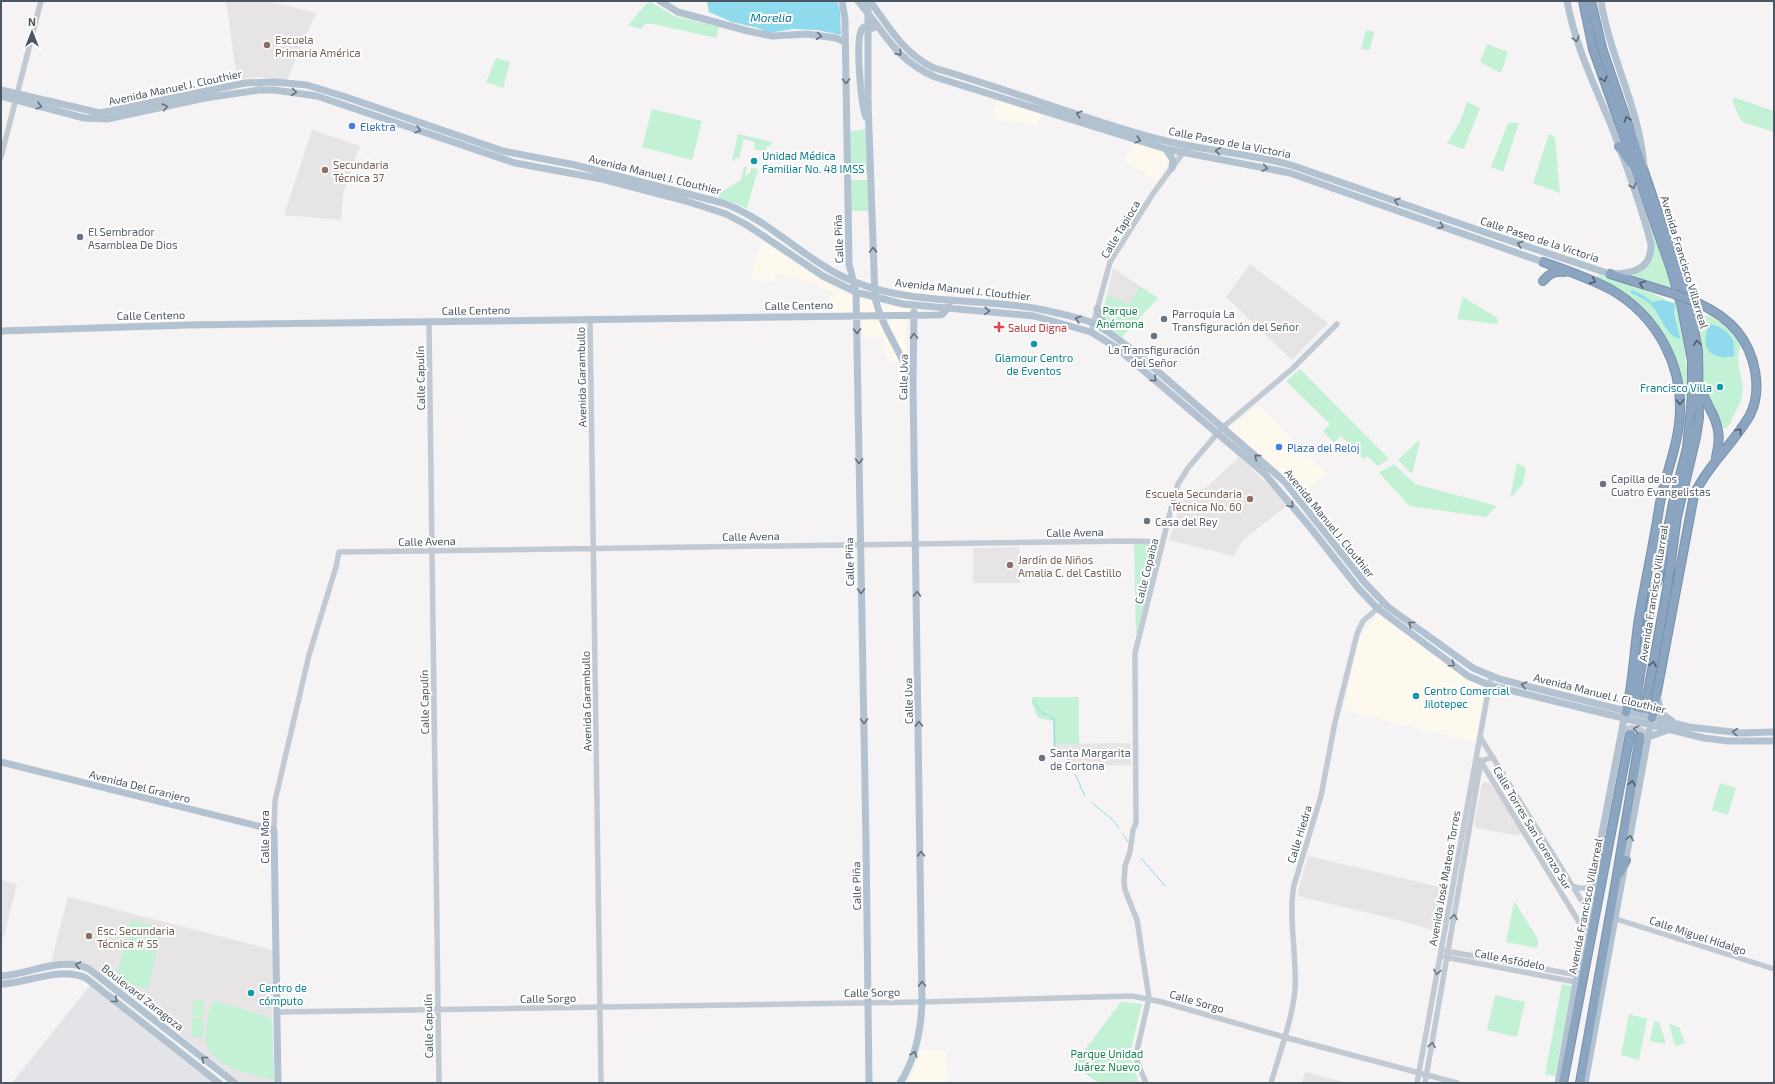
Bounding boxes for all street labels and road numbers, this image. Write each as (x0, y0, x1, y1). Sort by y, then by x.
street label: Avenida Manuel J. Clouthier (107, 66, 243, 108)
street label: Calle Paseo de la Victoria (1168, 124, 1292, 160)
street label: Avenida Manuel J. Clouthier (587, 151, 723, 197)
street label: Avenida Francisco Villarreal (1659, 194, 1712, 331)
street label: Calle Tapioca (1098, 198, 1142, 260)
street label: Calle Piña (831, 214, 845, 264)
street label: Calle Paseo de la Victoria (1479, 214, 1601, 264)
street label: Avenida Manuel J. Clouthier (895, 275, 1032, 303)
street label: Calle Centeno (765, 298, 833, 312)
street label: Calle Centeno (442, 303, 510, 317)
street label: Calle Centeno (117, 308, 185, 322)
street label: Avenida Garambullo (574, 327, 588, 427)
street label: Calle Capulín (413, 346, 427, 410)
street label: Calle Uva (896, 354, 910, 400)
street label: Avenida Manuel J. Clouthier (1282, 466, 1378, 580)
street label: Avenida Francisco Villarreal (1636, 523, 1670, 662)
street label: Calle Avena (1046, 525, 1104, 539)
street label: Calle Avena (722, 529, 780, 543)
street label: Calle Avena (398, 534, 456, 548)
street label: Calle Piña (842, 537, 856, 587)
street label: Calle Copaiba (1132, 537, 1160, 605)
street label: Avenida Garambullo (579, 651, 593, 751)
street label: Calle Capulín (417, 670, 431, 734)
street label: Avenida Manuel J. Clouthier (1532, 670, 1668, 716)
street label: Calle Uva (901, 678, 915, 724)
street label: Calle Torres San Lorenzo Sur (1491, 764, 1575, 893)
street label: Avenida Del Granjero (88, 767, 192, 806)
street label: Calle Hiedra (1284, 803, 1314, 865)
street label: Avenida José Mateos Torres (1426, 809, 1462, 947)
street label: Calle Mora (258, 810, 271, 864)
street label: Avenida Francisco Villarreal (1565, 836, 1605, 975)
street label: Calle Piña (849, 861, 863, 911)
street label: Calle Miguel Hidalgo (1648, 913, 1748, 957)
street label: Calle Asfódelo (1474, 946, 1546, 972)
street label: Boulevard Zaragoza (100, 961, 186, 1033)
street label: Calle Sorgo (844, 985, 900, 999)
street label: Calle Sorgo (1168, 987, 1226, 1015)
street label: Calle Sorgo (520, 991, 576, 1005)
street label: Calle Capulín (421, 994, 435, 1058)

